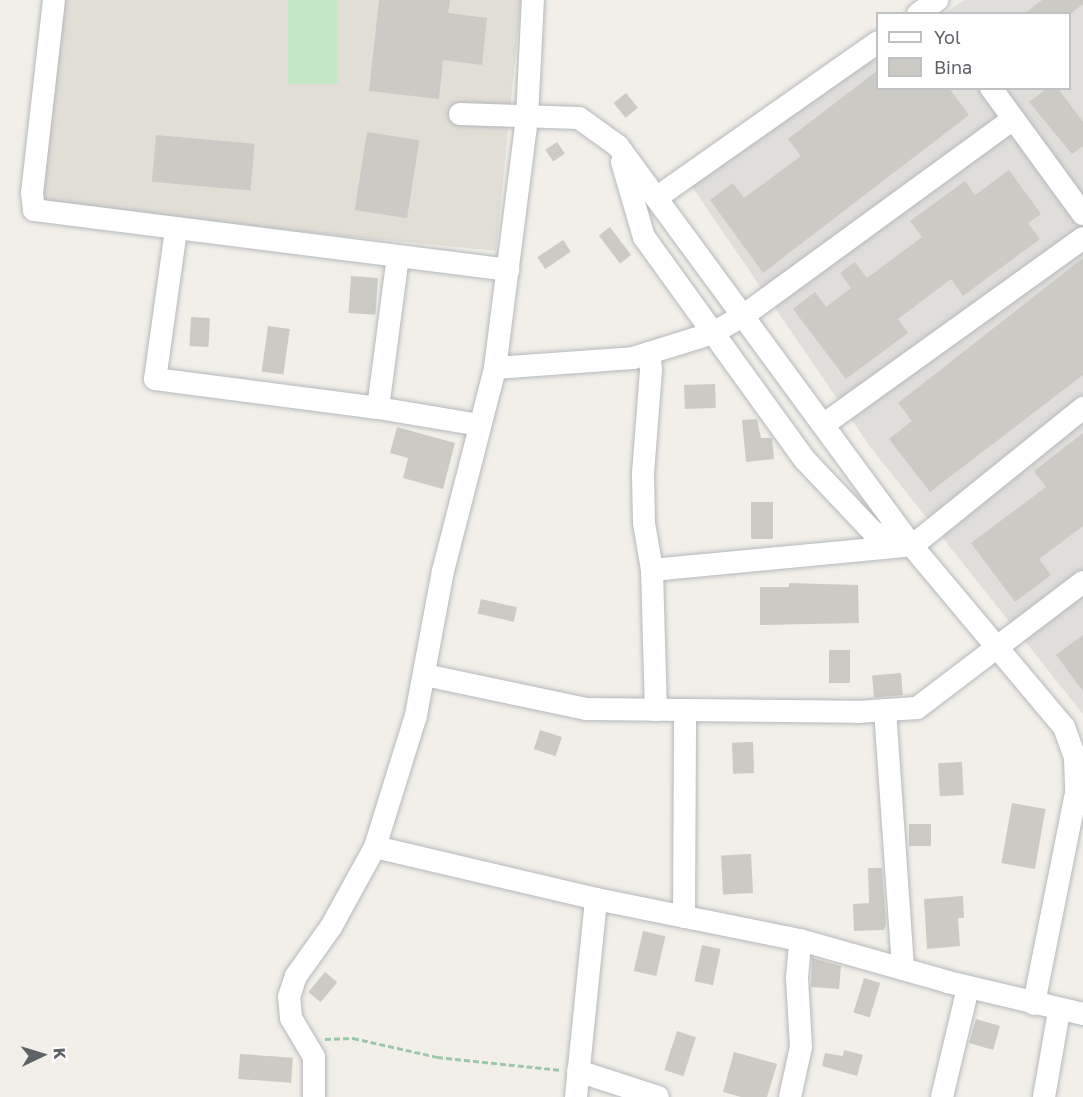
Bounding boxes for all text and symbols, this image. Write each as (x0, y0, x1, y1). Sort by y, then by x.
legend (876, 12, 1071, 90)
text: Yol (934, 26, 961, 48)
text: Bina (934, 56, 972, 78)
north arrow (12, 1025, 72, 1085)
text: K (50, 1047, 70, 1060)

